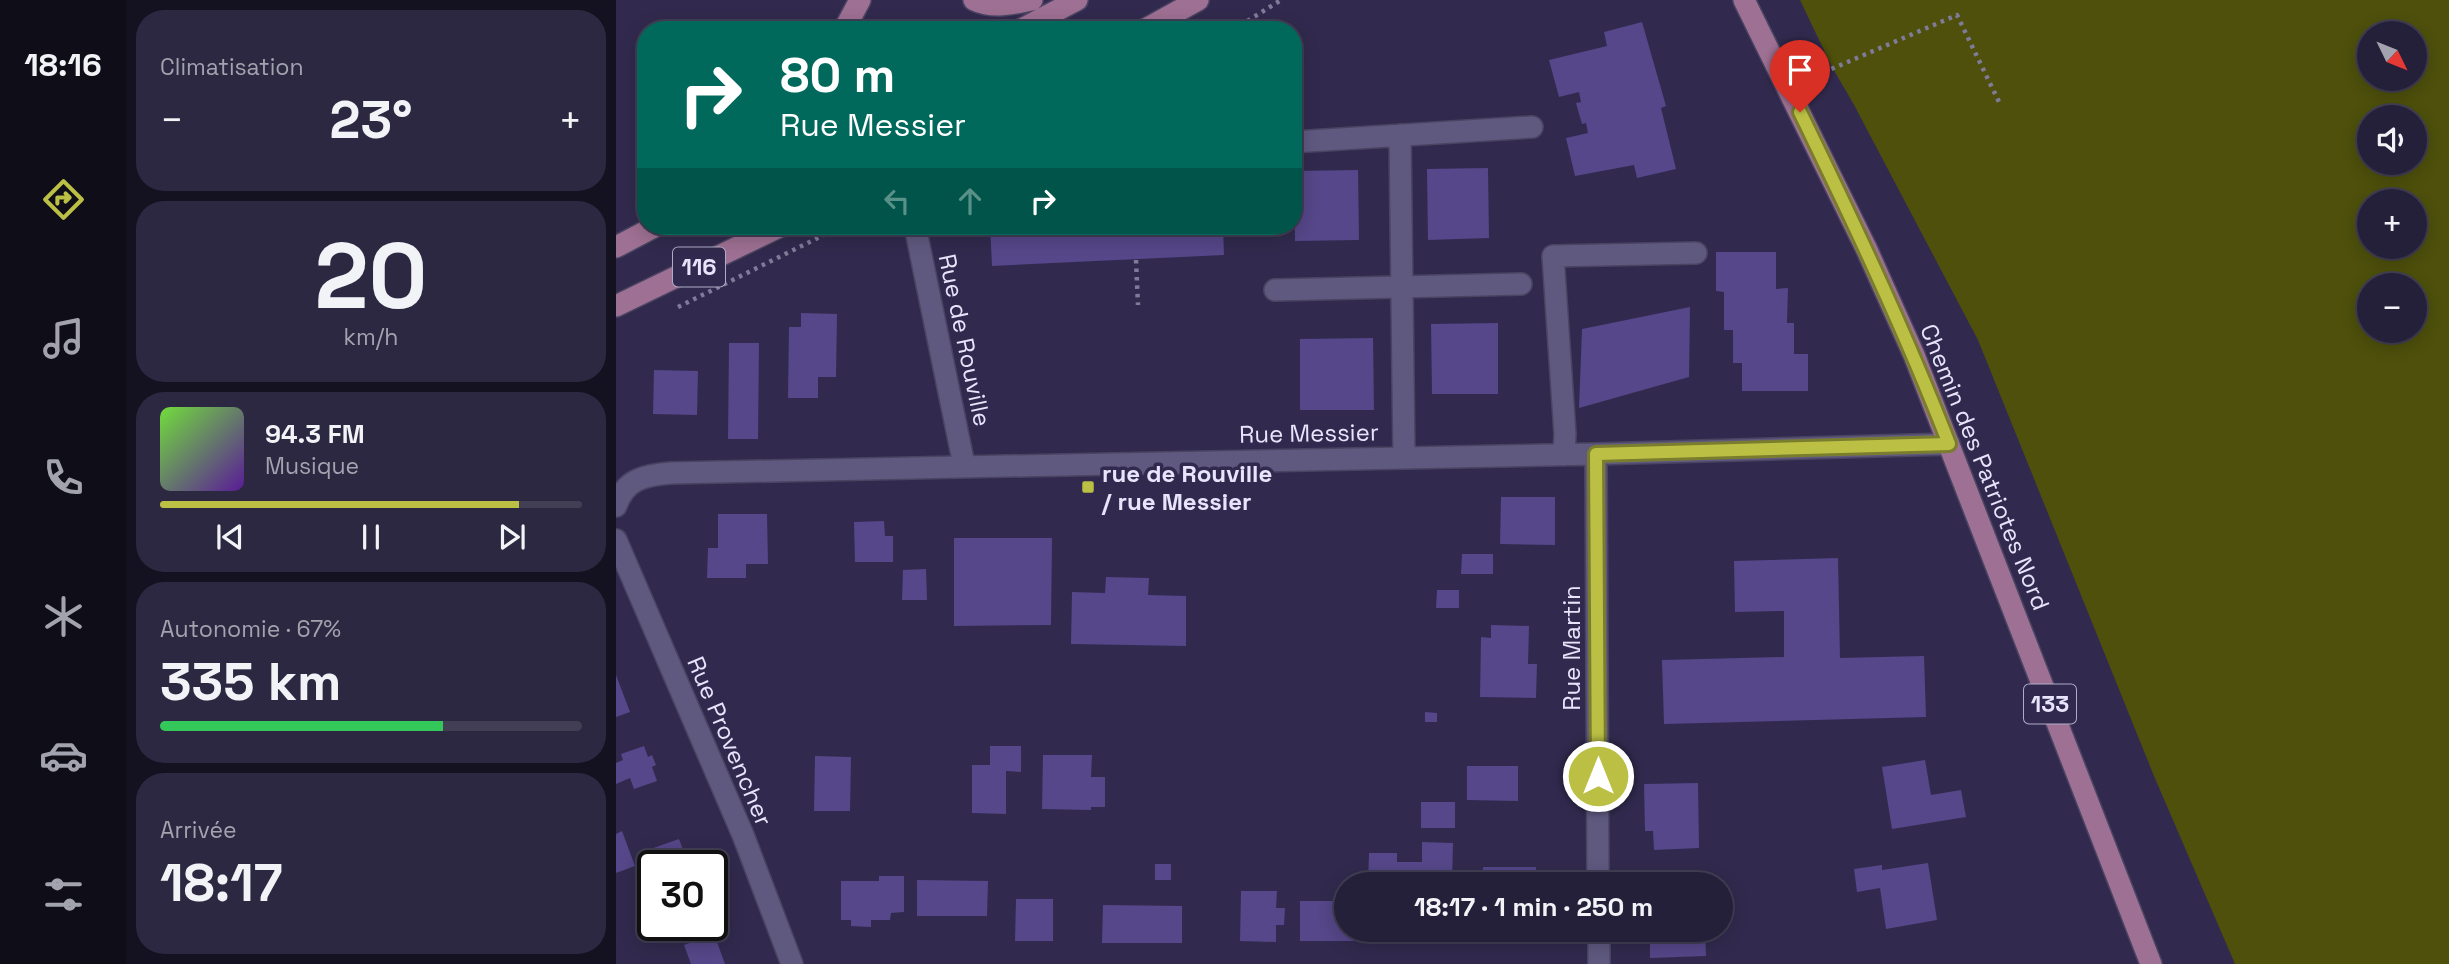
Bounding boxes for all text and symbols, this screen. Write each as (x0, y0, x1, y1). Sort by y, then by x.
north arrow (2357, 21, 2427, 91)
map controls (2357, 21, 2427, 343)
pin (1770, 40, 1830, 112)
text: 80 m (780, 44, 895, 106)
text: 18:16 (24, 45, 102, 85)
icon: right (665, 49, 756, 140)
icon: arrive (1781, 51, 1819, 89)
text: Climatisation (160, 52, 304, 82)
text: 23° (330, 87, 413, 153)
text: − (160, 96, 184, 144)
text: + (558, 96, 582, 144)
text: Rue Messier (780, 105, 966, 145)
button: sound (2357, 105, 2427, 175)
icon: directions (39, 175, 88, 224)
icon: left (878, 182, 916, 220)
icon: ahead (951, 182, 989, 220)
icon: right (1024, 182, 1062, 220)
button: + (2357, 189, 2427, 259)
text: 20 (314, 218, 428, 335)
road number: 116 (673, 248, 725, 286)
street label: Rue de Rouville (932, 251, 998, 429)
button: − (2357, 273, 2427, 343)
icon: music (39, 314, 88, 363)
street label: Chemin des Patriotes Nord (1913, 319, 2057, 615)
text: km/h (344, 322, 398, 352)
street label: Rue Messier (1239, 416, 1379, 450)
text: 94.3 FM (265, 417, 365, 451)
text: Musique (265, 451, 359, 481)
icon: phone (39, 453, 88, 502)
place label: rue de Rouville / rue Messier (1101, 458, 1272, 517)
marker: rue de Rouville / rue Messier (1080, 479, 1096, 495)
icon: previous (211, 518, 249, 556)
icon: pause (352, 518, 390, 556)
icon: next (493, 518, 531, 556)
street label: Rue Martin (1556, 585, 1587, 711)
icon: climate (39, 592, 88, 641)
text: Autonomie · 67% (160, 614, 341, 644)
text: 335 km (160, 649, 341, 715)
street label: Rue Provencher (680, 652, 780, 830)
road number: 133 (2024, 684, 2076, 724)
icon: car (39, 731, 88, 780)
position arrow (1561, 739, 1635, 813)
text: Arrivée (160, 815, 237, 845)
text: 18:17 (160, 850, 283, 916)
speed limit sign: 30 (637, 850, 728, 941)
icon: filters (39, 870, 88, 919)
text: 18:17 · 1 min · 250 m (1414, 890, 1653, 924)

